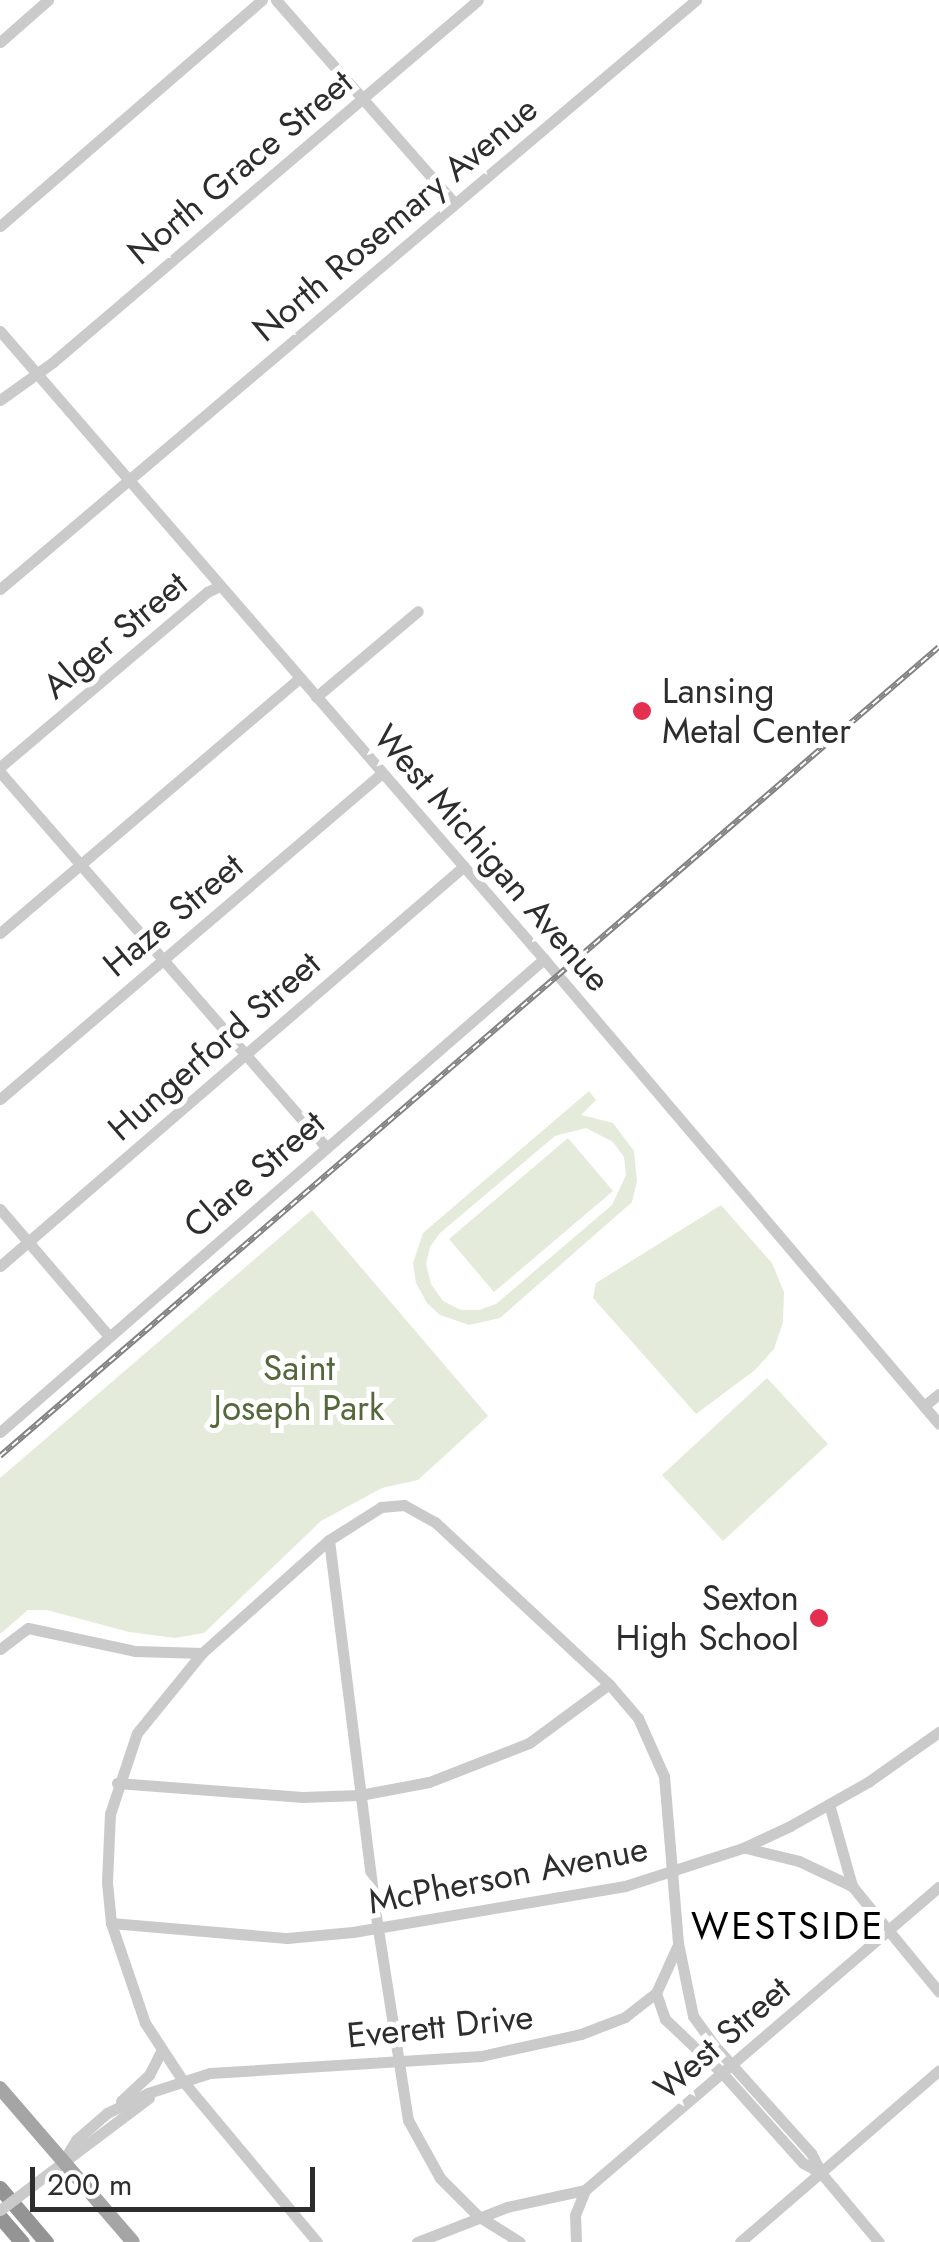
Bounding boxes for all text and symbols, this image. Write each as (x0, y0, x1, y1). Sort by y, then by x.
street label: North Grace Street (119, 61, 361, 273)
street label: North Rosemary Avenue (244, 88, 546, 350)
street label: Alger Street (34, 563, 196, 707)
place label: Lansing Metal Center (662, 670, 851, 752)
marker: Lansing Metal Center (631, 700, 653, 722)
street label: West Michigan Avenue (365, 716, 619, 1000)
street label: Haze Street (95, 844, 251, 986)
street label: Hungerford Street (100, 943, 328, 1149)
street label: Clare Street (175, 1102, 333, 1246)
park label: Saint Joseph Park (214, 1347, 384, 1429)
place label: Sexton High School (615, 1577, 799, 1659)
marker: Sexton High School (808, 1607, 830, 1629)
street label: McPherson Avenue (365, 1827, 651, 1923)
district label: WESTSIDE (691, 1903, 885, 1949)
street label: West Street (645, 1968, 799, 2108)
street label: Everett Drive (345, 1995, 535, 2057)
scale bar (35, 2147, 320, 2209)
text: 200 m (47, 2163, 132, 2206)

